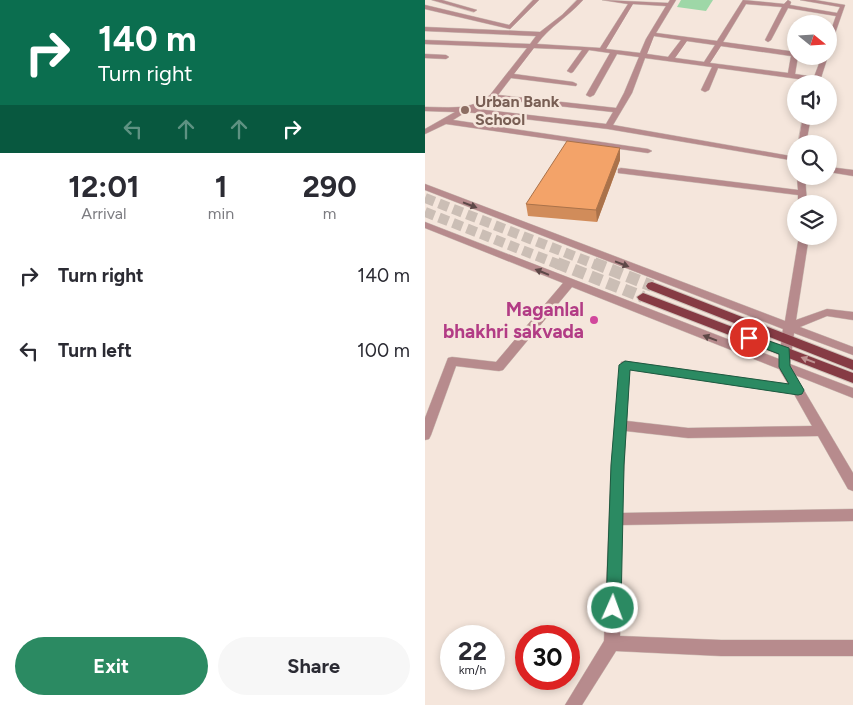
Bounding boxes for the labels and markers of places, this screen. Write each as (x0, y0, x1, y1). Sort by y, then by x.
place label: Urban Bank School (475, 92, 560, 129)
marker: Urban Bank School (459, 104, 471, 116)
place label: Maganlal bhakhri sakvada (443, 298, 584, 343)
marker: Maganlal bhakhri sakvada (588, 314, 600, 326)
pin (728, 317, 770, 359)

